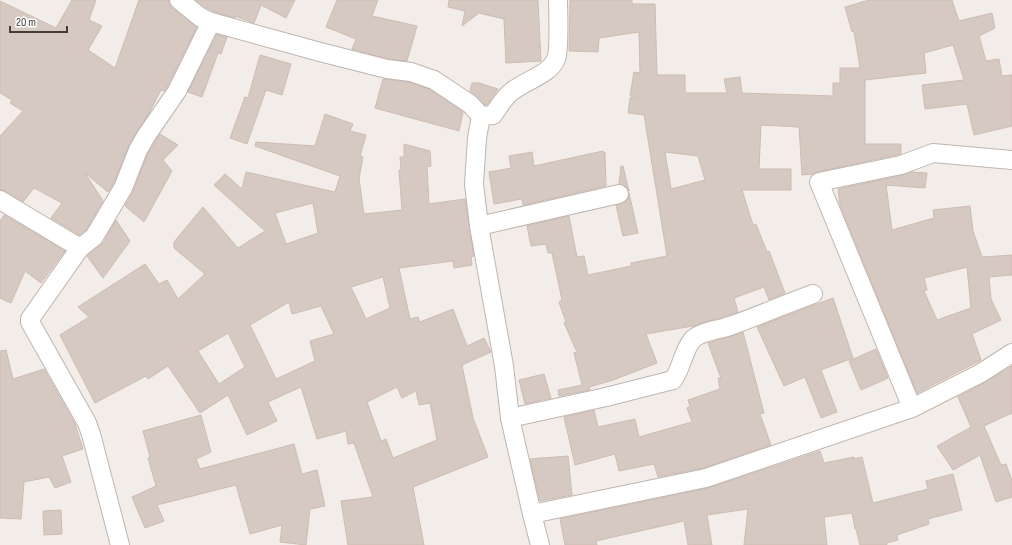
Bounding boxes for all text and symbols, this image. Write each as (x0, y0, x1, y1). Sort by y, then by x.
scale bar (10, 8, 67, 34)
text: 20 m (16, 15, 36, 30)

